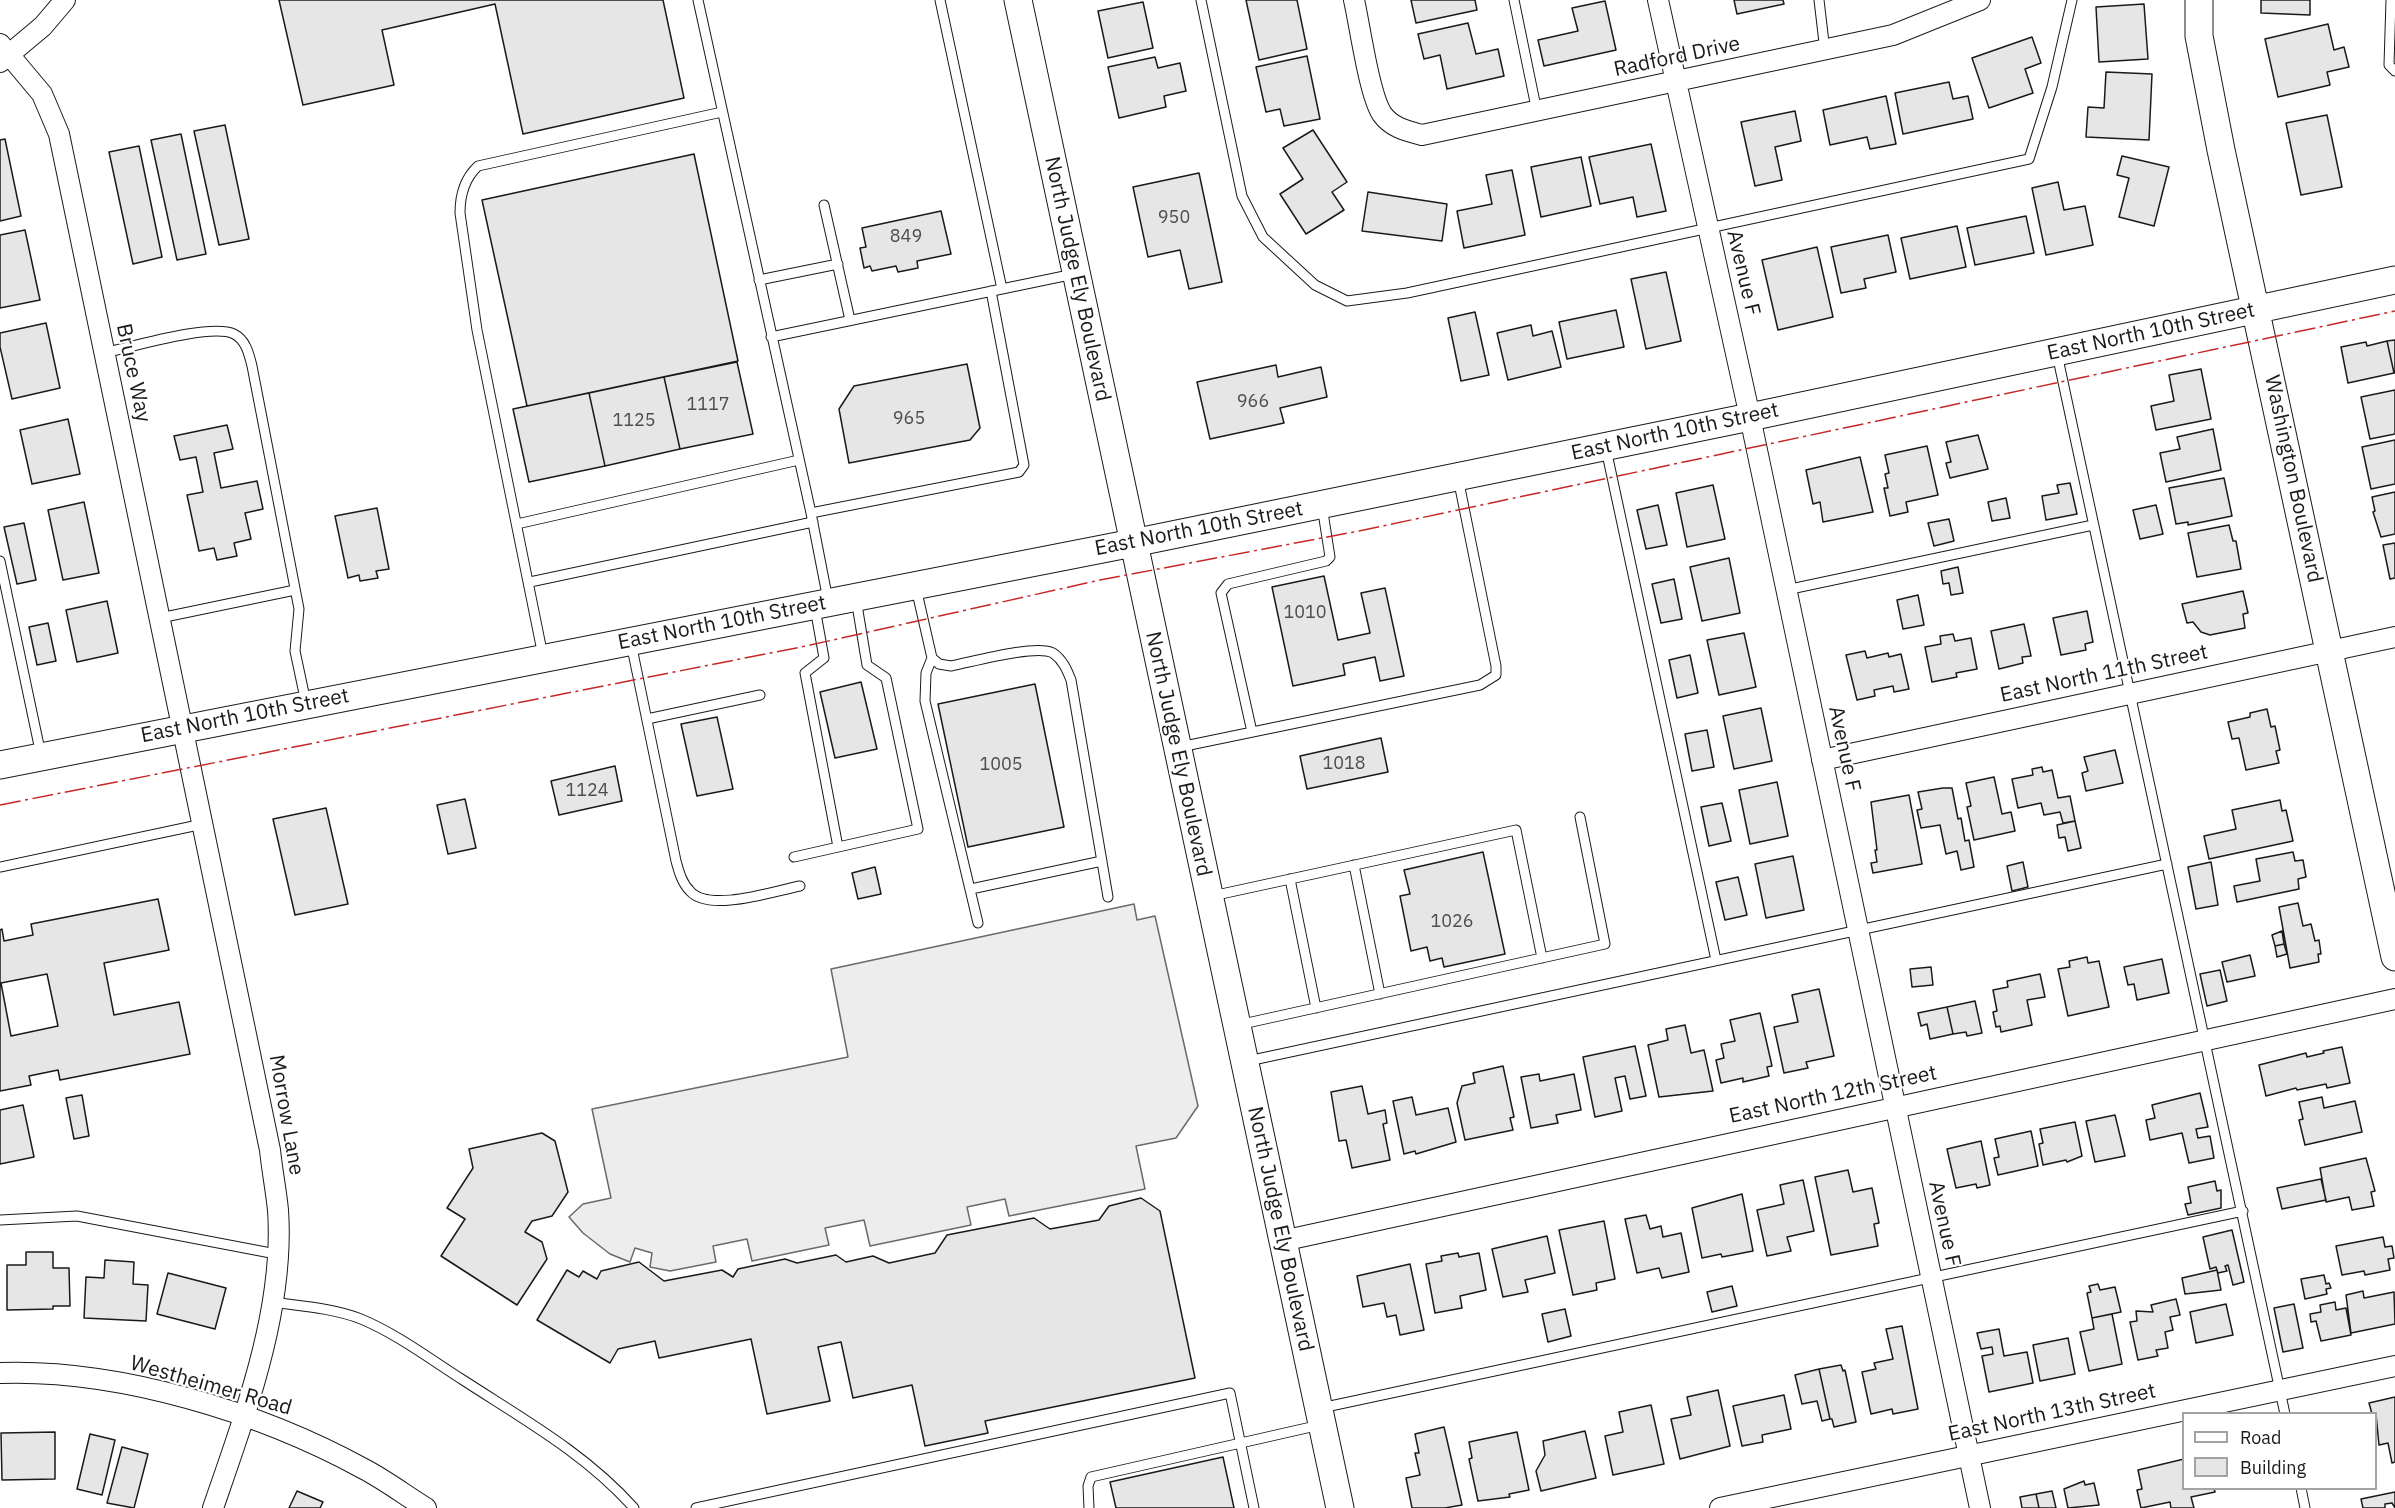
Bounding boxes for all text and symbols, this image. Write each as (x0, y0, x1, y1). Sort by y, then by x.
street label: Radford Drive (1612, 31, 1742, 83)
street label: North Judge Ely Boulevard (1039, 154, 1115, 404)
house number: 950 (1158, 207, 1190, 229)
house number: 849 (890, 226, 922, 248)
street label: Avenue F (1721, 228, 1765, 318)
street label: East North 10th Street (2045, 298, 2257, 366)
street label: Bruce Way (110, 321, 156, 425)
street label: Washington Boulevard (2259, 373, 2327, 585)
house number: 966 (1237, 391, 1269, 413)
house number: 1117 (686, 394, 730, 416)
street label: East North 10th Street (1569, 398, 1781, 466)
house number: 965 (893, 408, 925, 430)
house number: 1125 (612, 410, 656, 432)
street label: East North 10th Street (1093, 496, 1305, 562)
street label: East North 10th Street (616, 590, 828, 656)
house number: 1010 (1283, 602, 1327, 624)
street label: North Judge Ely Boulevard (1140, 629, 1216, 879)
street label: East North 11th Street (1998, 640, 2210, 708)
street label: East North 10th Street (139, 683, 351, 749)
street label: Avenue F (1823, 704, 1865, 794)
house number: 1018 (1322, 753, 1366, 775)
house number: 1005 (979, 754, 1023, 776)
house number: 1124 (565, 780, 609, 802)
house number: 1026 (1430, 911, 1474, 933)
street label: Morrow Lane (263, 1053, 309, 1177)
street label: East North 12th Street (1727, 1061, 1939, 1129)
street label: North Judge Ely Boulevard (1242, 1104, 1318, 1354)
street label: Avenue F (1923, 1179, 1965, 1269)
street label: Westheimer Road (127, 1351, 295, 1421)
street label: East North 13th Street (1946, 1379, 2158, 1447)
legend (2182, 1412, 2377, 1490)
text: Road (2240, 1426, 2281, 1449)
text: Building (2240, 1456, 2306, 1479)

